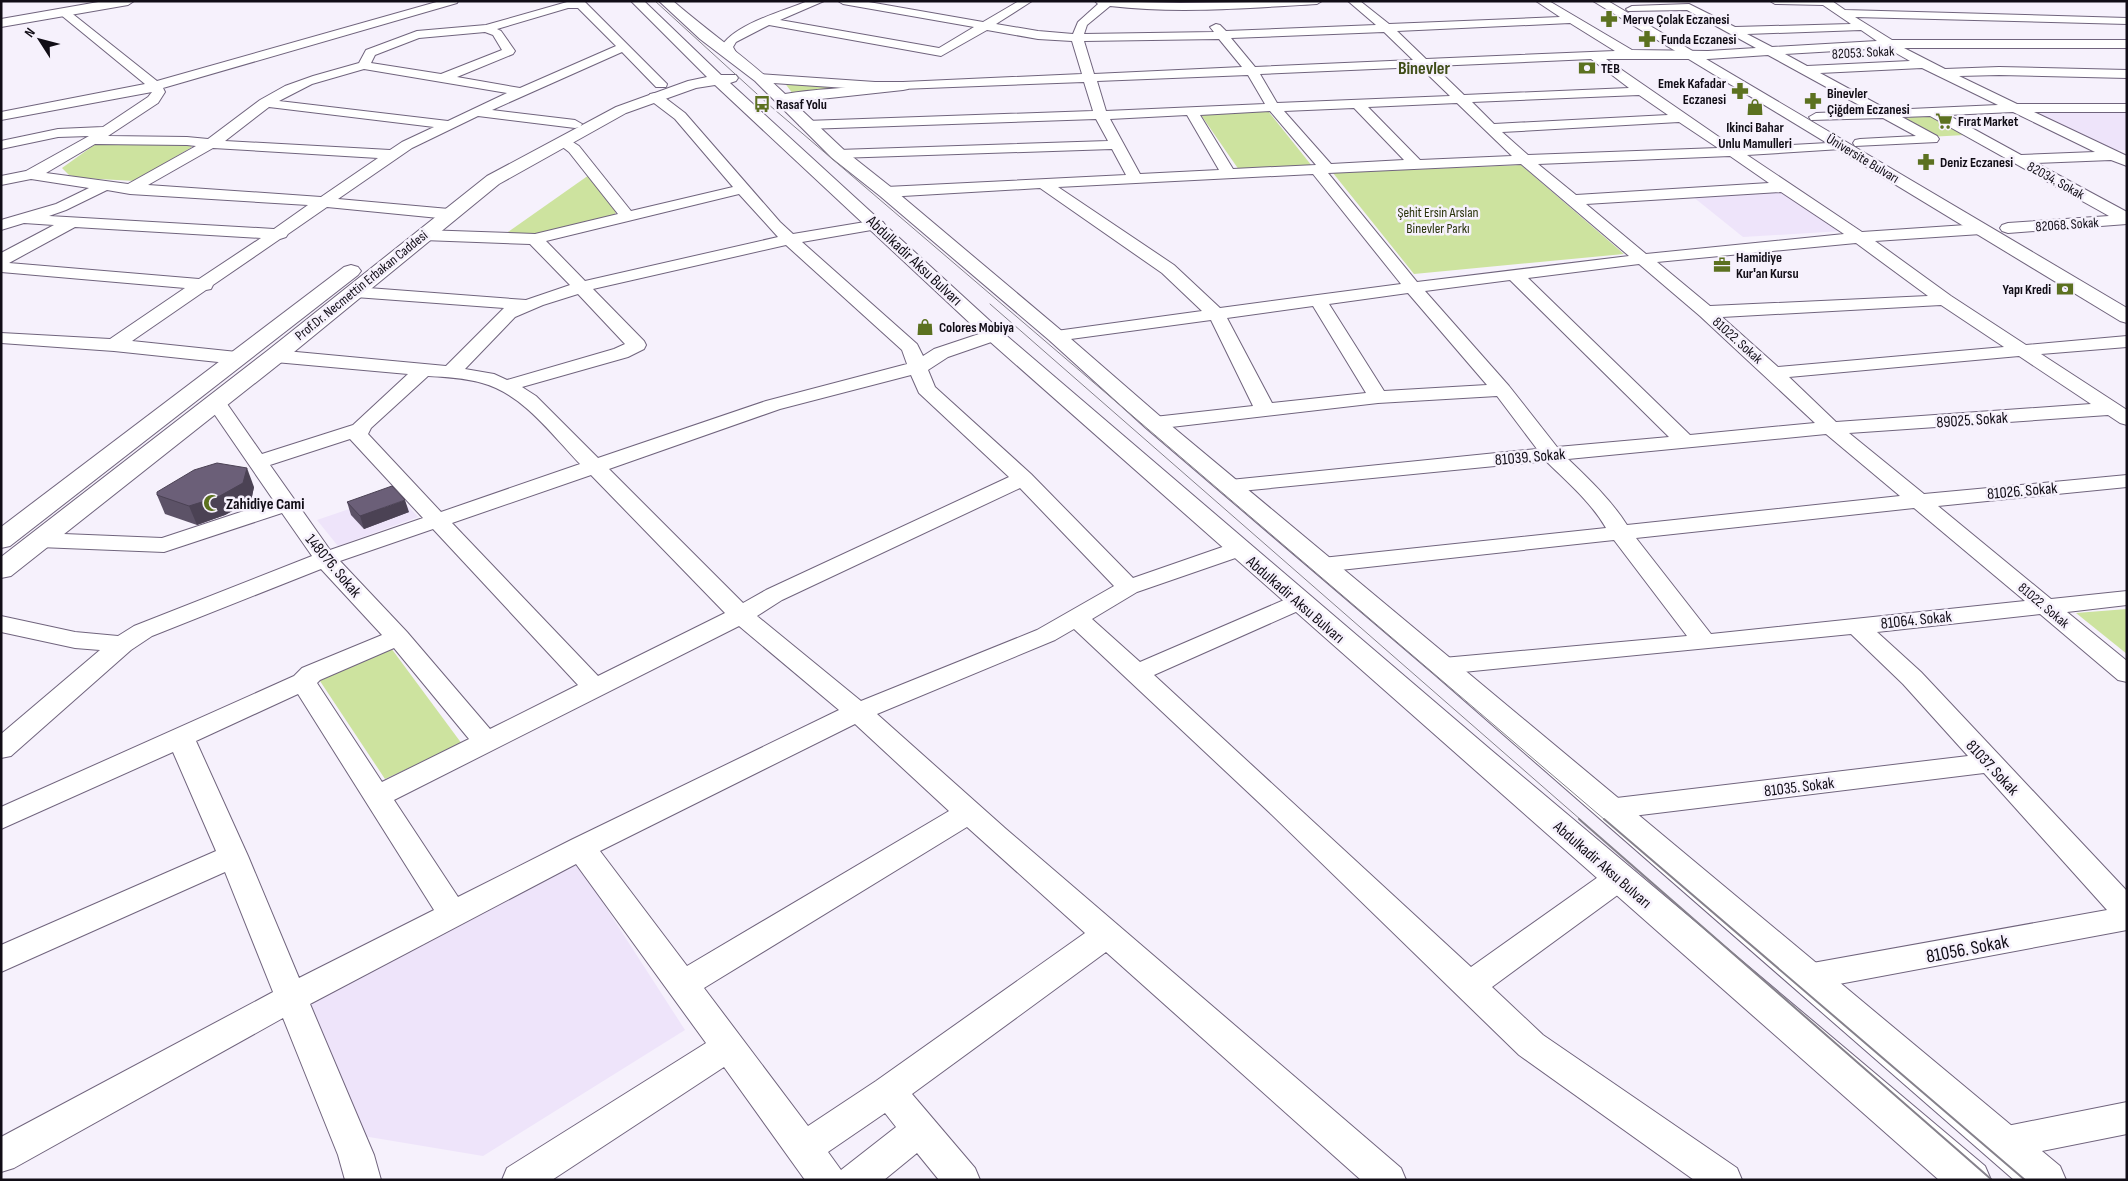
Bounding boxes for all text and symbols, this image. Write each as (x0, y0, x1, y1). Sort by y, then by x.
pharmacy icon: Merve Çolak Eczanesi (1599, 9, 1619, 29)
place label: Merve Çolak Eczanesi (1623, 11, 1730, 28)
north arrow (15, 15, 65, 65)
text: N (21, 25, 39, 41)
pharmacy icon: Funda Eczanesi (1637, 29, 1657, 49)
place label: Funda Eczanesi (1661, 31, 1737, 48)
street label: 82053. Sokak (1831, 42, 1895, 63)
district label: Binevler (1398, 58, 1451, 79)
bank icon: TEB (1577, 58, 1597, 78)
place label: TEB (1601, 60, 1620, 77)
place label: Emek Kafadar Eczanesi (1658, 75, 1727, 108)
pharmacy icon: Emek Kafadar Eczanesi (1730, 81, 1750, 101)
place label: Binevler Çiğdem Eczanesi (1827, 85, 1910, 118)
pharmacy icon: Binevler Çiğdem Eczanesi (1803, 91, 1823, 111)
bus stop icon: Rasaf Yolu (752, 94, 772, 114)
place label: Rasaf Yolu (776, 96, 827, 113)
shop icon: Ikinci Bahar Unlu Mamulleri (1745, 97, 1765, 117)
supermarket icon: Fırat Market (1934, 111, 1954, 131)
place label: Fırat Market (1958, 113, 2019, 130)
place label: Ikinci Bahar Unlu Mamulleri (1718, 119, 1792, 152)
street label: Üniversite Bulvarı (1823, 130, 1902, 187)
pharmacy icon: Deniz Eczanesi (1916, 152, 1936, 172)
place label: Deniz Eczanesi (1940, 154, 2013, 171)
street label: 82034. Sokak (2024, 158, 2088, 203)
park label: Şehit Ersin Arslan Binevler Parkı (1397, 204, 1479, 237)
street label: Abdulkadir Aksu Bulvarı (862, 211, 966, 310)
street label: 82068. Sokak (2035, 214, 2100, 235)
street label: Prof.Dr. Necmettin Erbakan Caddesi (292, 227, 431, 344)
place label: Hamidiye Kur'an Kursu (1736, 249, 1799, 282)
office icon: Hamidiye Kur'an Kursu (1712, 255, 1732, 275)
bank icon: Yapı Kredi (2055, 279, 2075, 299)
place label: Yapı Kredi (2003, 281, 2051, 298)
street label: 81022. Sokak (1709, 313, 1767, 368)
shop icon: Colores Mobiya (915, 317, 935, 337)
place label: Colores Mobiya (939, 319, 1014, 336)
street label: 89025. Sokak (1936, 409, 2009, 432)
street label: 81039. Sokak (1494, 445, 1566, 470)
street label: 81026. Sokak (1986, 479, 2058, 504)
mosque icon: Zahidiye Cami (202, 493, 222, 513)
place label: Zahidiye Cami (226, 495, 304, 514)
street label: 148076. Sokak (301, 530, 365, 602)
street label: Abdulkadir Aksu Bulvarı (1241, 552, 1348, 648)
street label: 81022. Sokak (2015, 579, 2073, 632)
street label: 81064. Sokak (1880, 607, 1953, 634)
street label: 81037. Sokak (1961, 736, 2022, 800)
street label: 81035. Sokak (1763, 774, 1835, 801)
street label: Abdulkadir Aksu Bulvarı (1548, 817, 1655, 913)
street label: 81056. Sokak (1924, 930, 2011, 969)

